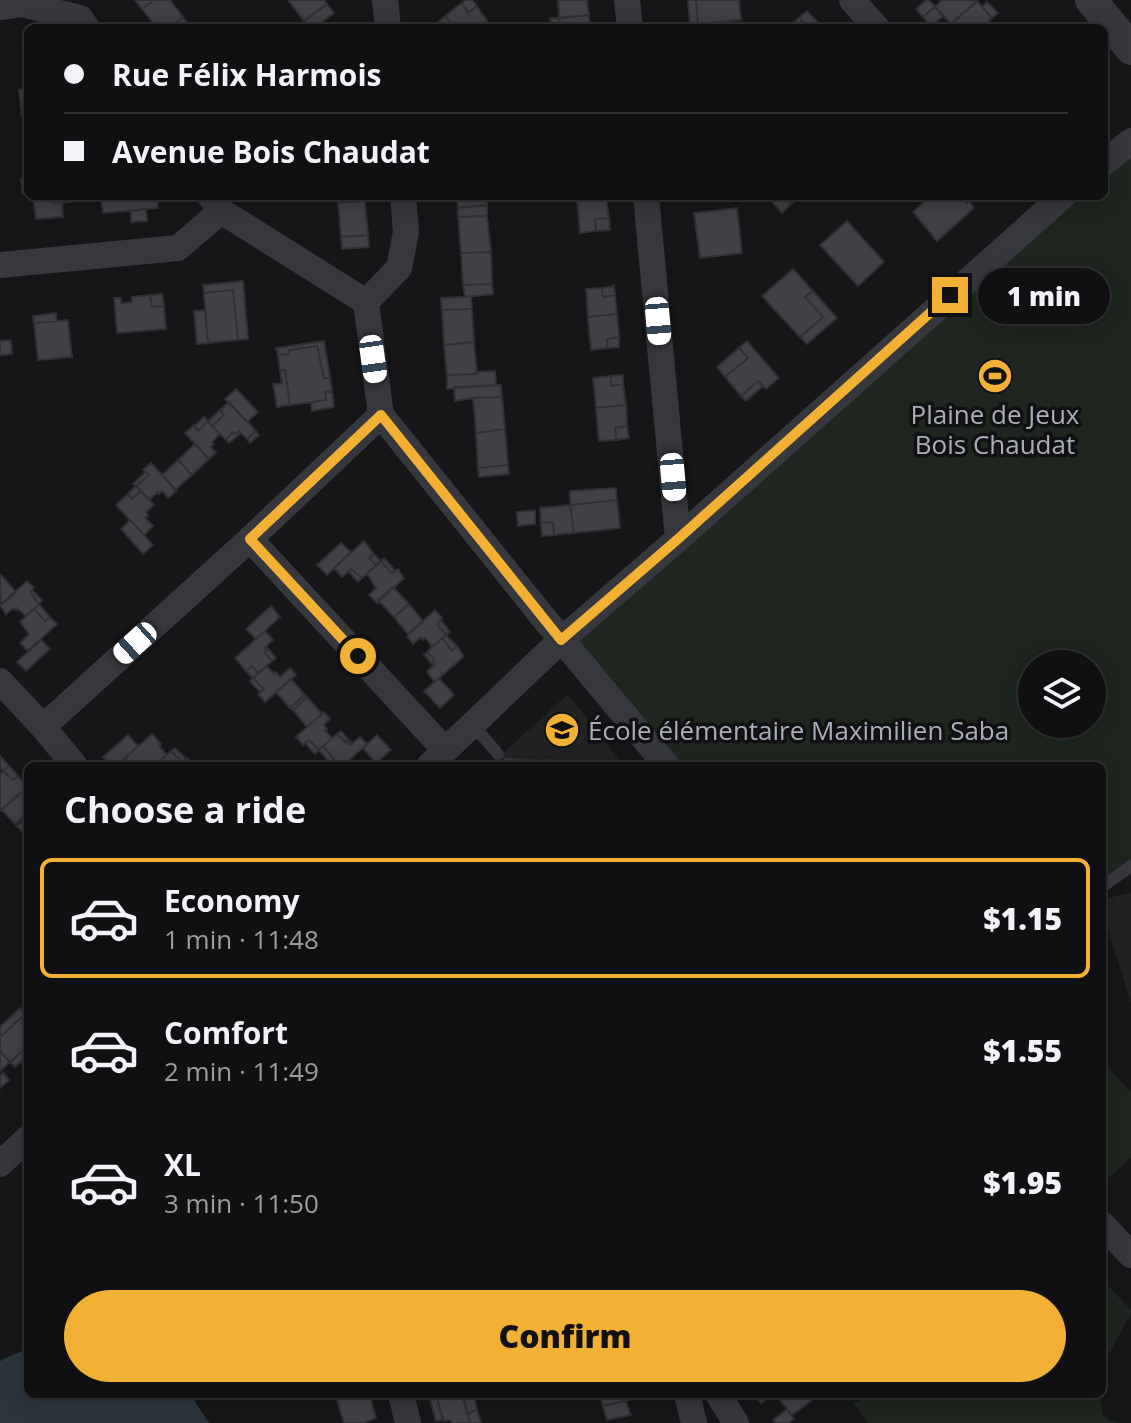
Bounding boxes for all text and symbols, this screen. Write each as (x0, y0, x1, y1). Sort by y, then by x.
text: Rue Félix Harmois (112, 54, 381, 95)
text: Avenue Bois Chaudat (112, 131, 430, 172)
callout: 1 min (978, 267, 1110, 323)
route end (932, 277, 968, 313)
text: 1 min (1007, 278, 1081, 314)
car (644, 296, 672, 346)
car (358, 334, 388, 384)
sports icon: Plaine de Jeux Bois Chaudat (976, 357, 1014, 395)
place label: Plaine de Jeux Bois Chaudat (911, 396, 1080, 462)
car (659, 452, 687, 502)
car (109, 618, 161, 668)
route start (340, 638, 376, 674)
map controls (1018, 650, 1106, 738)
button: layers (1018, 650, 1106, 738)
school or university icon: École élémentaire Maximilien Saba (543, 711, 581, 749)
place label: École élémentaire Maximilien Saba (588, 712, 1009, 748)
text: Choose a ride (64, 785, 306, 834)
text: Economy (164, 880, 300, 921)
icon: car (68, 882, 140, 954)
text: $1.15 (983, 898, 1062, 939)
text: 1 min · 11:48 (164, 921, 319, 957)
text: Comfort (164, 1012, 288, 1053)
icon: car (68, 1014, 140, 1086)
text: $1.55 (983, 1030, 1062, 1071)
text: 2 min · 11:49 (164, 1053, 319, 1089)
text: XL (164, 1144, 201, 1185)
icon: car (68, 1146, 140, 1218)
text: $1.95 (983, 1162, 1062, 1203)
text: 3 min · 11:50 (164, 1185, 319, 1221)
button: Confirm (64, 1290, 1066, 1382)

